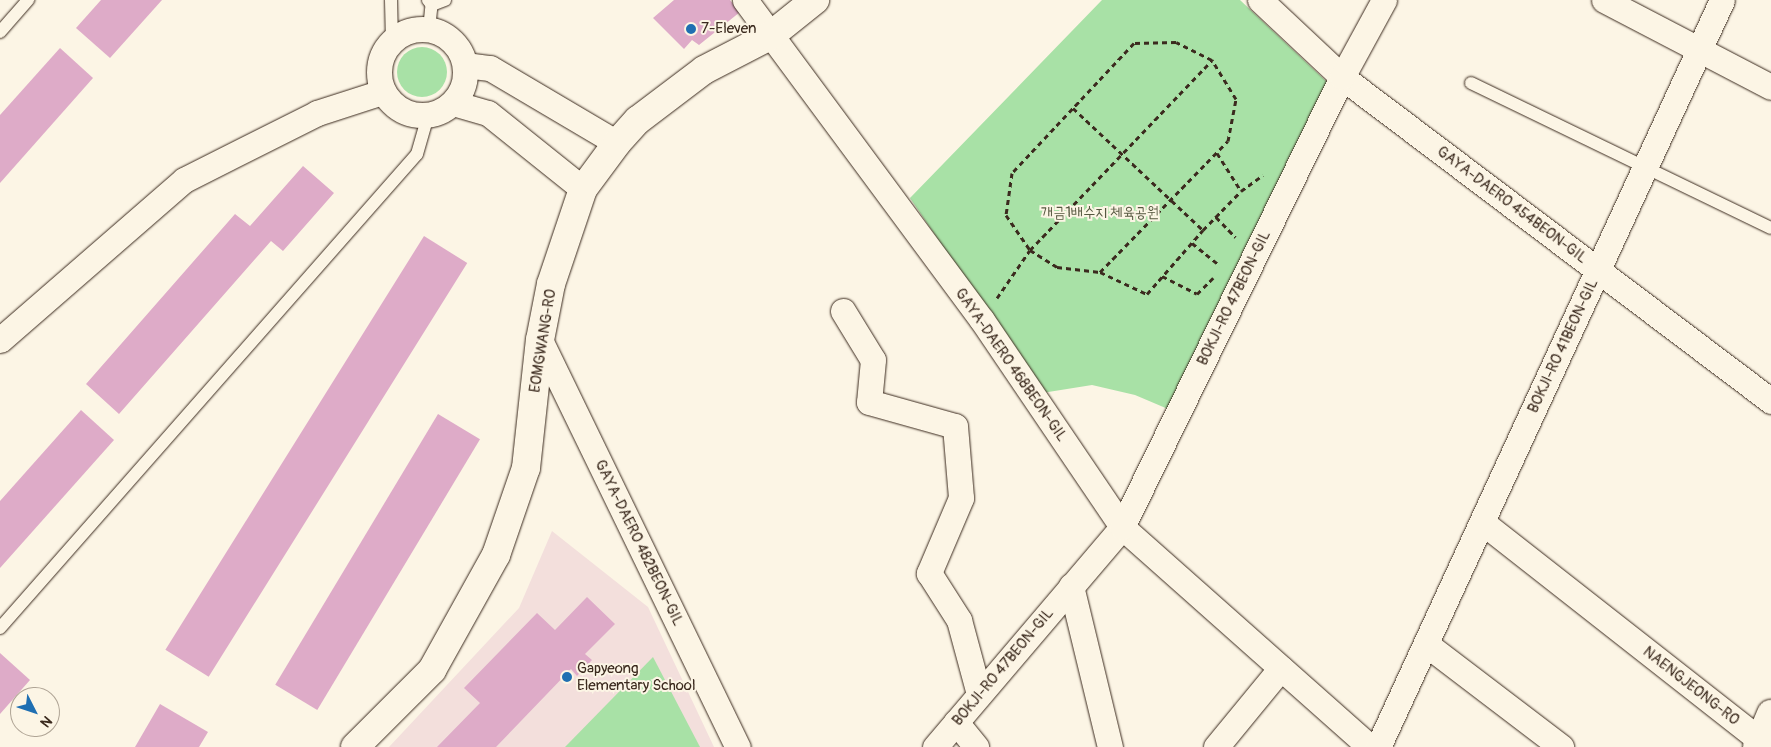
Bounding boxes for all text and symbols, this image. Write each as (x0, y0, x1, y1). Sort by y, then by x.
place label: 7-Eleven (701, 20, 756, 38)
marker: 7-Eleven (685, 23, 697, 35)
street label: GAYA-DAERO 454BEON-GIL (1433, 143, 1591, 267)
park label: 개금1배수지 체육공원 (1041, 204, 1159, 222)
street label: BOKJI-RO 47BEON-GIL (1193, 228, 1275, 368)
street label: BOKJI-RO 41BEON-GIL (1524, 276, 1602, 416)
street label: GAYA-DAERO 468BEON-GIL (951, 285, 1071, 445)
street label: EOMGWANG-RO (526, 288, 560, 394)
street label: GAYA-DAERO 482BEON-GIL (591, 457, 687, 629)
street label: BOKJI-RO 47BEON-GIL (949, 605, 1057, 729)
street label: NAENGJEONG-RO (1639, 643, 1743, 729)
place label: Gapyeong Elementary School (577, 659, 695, 694)
marker: Gapyeong Elementary School (561, 671, 573, 683)
north arrow (10, 687, 60, 737)
text: N (36, 712, 55, 731)

